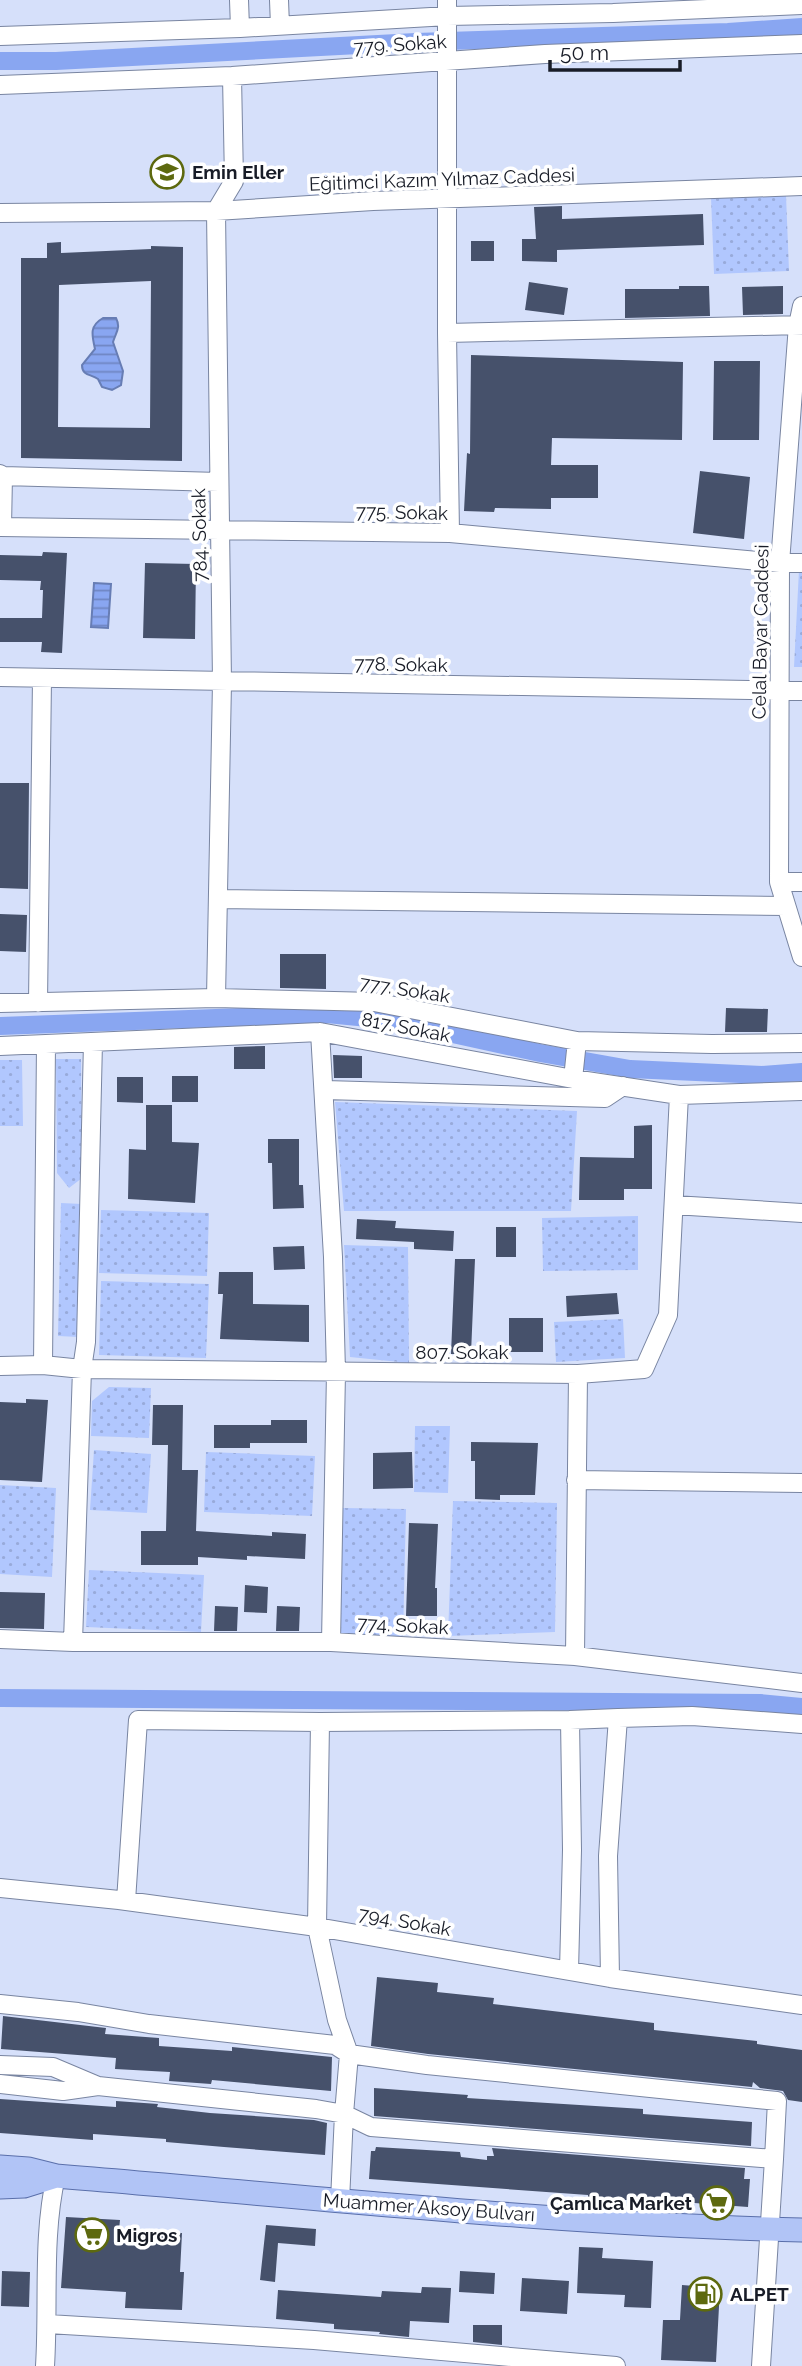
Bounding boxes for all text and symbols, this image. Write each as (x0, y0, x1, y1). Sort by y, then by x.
scale bar (550, 28, 680, 72)
street label: 779. Sokak (353, 30, 447, 58)
text: 50 m (560, 40, 609, 65)
school or university icon: Emin Eller (148, 153, 186, 191)
place label: Emin Eller (192, 161, 285, 183)
street label: Eğitimci Kazım Yılmaz Caddesi (309, 163, 575, 195)
street label: 784. Sokak (187, 488, 211, 582)
street label: 775. Sokak (356, 500, 448, 524)
street label: Celal Bayar Caddesi (747, 544, 773, 720)
street label: 778. Sokak (354, 652, 448, 676)
street label: 777. Sokak (358, 971, 452, 1007)
street label: 817. Sokak (360, 1008, 452, 1046)
street label: 807. Sokak (415, 1341, 509, 1363)
street label: 774. Sokak (357, 1612, 449, 1638)
street label: 794. Sokak (357, 1902, 453, 1940)
supermarket icon: Çamlıca Market (698, 2184, 736, 2222)
street label: Muammer Aksoy Bulvarı (322, 2189, 536, 2225)
place label: Çamlıca Market (550, 2192, 693, 2214)
supermarket icon: Migros (73, 2216, 111, 2254)
place label: Migros (116, 2224, 177, 2246)
fuel station icon: ALPET (686, 2275, 724, 2313)
place label: ALPET (730, 2283, 789, 2305)

